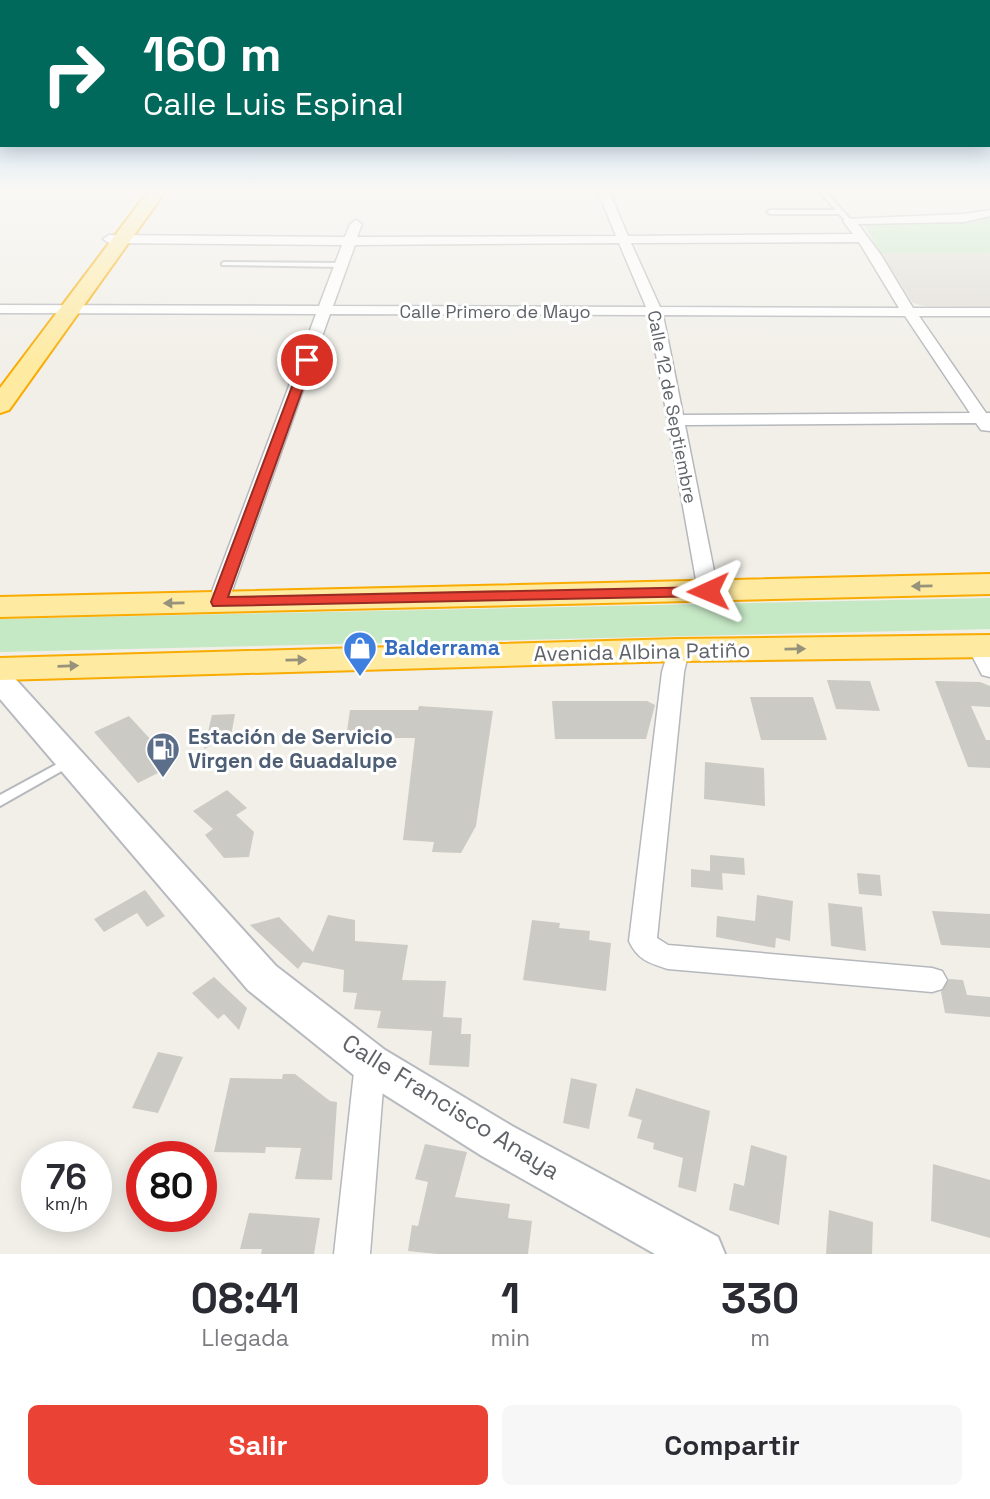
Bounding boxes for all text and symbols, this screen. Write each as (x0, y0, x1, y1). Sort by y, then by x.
text: 160 m (143, 23, 281, 85)
icon: right (28, 28, 119, 119)
text: Calle Luis Espinal (143, 84, 404, 124)
street label: Calle Primero de Mayo (399, 300, 591, 323)
street label: Calle 12 de Septiembre (642, 308, 703, 505)
pin (277, 330, 337, 390)
icon: arrive (288, 341, 326, 379)
position arrow (671, 554, 745, 628)
one-way arrow (911, 580, 933, 592)
one-way arrow (163, 598, 185, 609)
shop icon: Balderrama (341, 629, 379, 678)
place label: Balderrama (384, 634, 500, 661)
street label: Avenida Albina Patiño (533, 636, 751, 667)
one-way arrow (784, 643, 806, 654)
one-way arrow (285, 654, 307, 666)
one-way arrow (57, 661, 79, 672)
place label: Estación de Servicio Virgen de Guadalupe (188, 723, 397, 774)
fuel station icon: Estación de Servicio Virgen de Guadalupe (144, 730, 182, 779)
street label: Calle Francisco Anaya (337, 1027, 566, 1186)
speed limit sign: 80 (126, 1141, 217, 1232)
text: 76 (46, 1155, 87, 1199)
text: km/h (45, 1192, 88, 1215)
text: 08:41 (191, 1272, 300, 1325)
text: 1 (501, 1272, 520, 1325)
text: 330 (721, 1272, 799, 1325)
text: Llegada (202, 1323, 289, 1353)
text: min (491, 1323, 530, 1353)
text: m (750, 1323, 770, 1353)
button: Salir (28, 1405, 488, 1485)
button: Compartir (502, 1405, 962, 1485)

